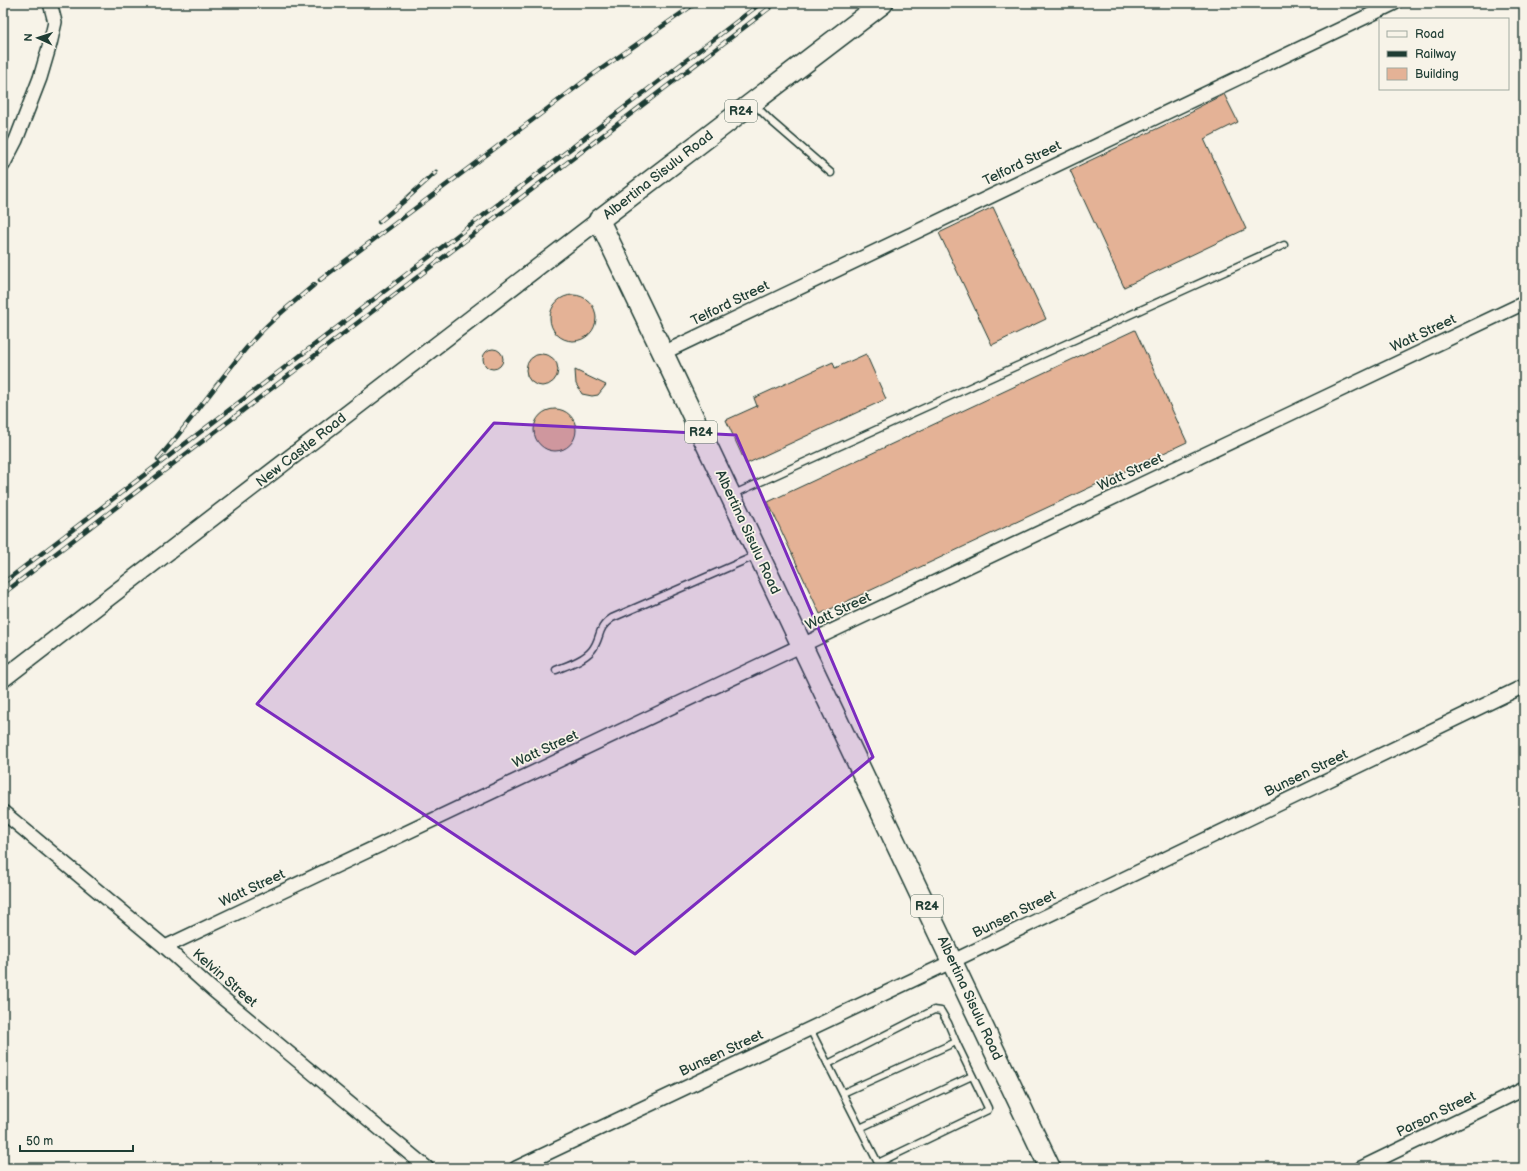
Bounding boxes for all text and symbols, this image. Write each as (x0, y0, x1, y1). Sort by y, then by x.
north arrow (18, 18, 58, 58)
legend (1379, 18, 1509, 90)
text: Road (1415, 27, 1444, 42)
text: N (22, 33, 35, 42)
text: Railway (1415, 47, 1457, 62)
text: Building (1415, 67, 1459, 82)
road number: R24 (725, 100, 757, 122)
street label: Albertina Sisulu Road (600, 127, 716, 223)
street label: Telford Street (980, 136, 1064, 189)
street label: Telford Street (688, 276, 772, 329)
street label: Watt Street (1387, 310, 1459, 356)
street label: New Castle Road (252, 409, 350, 491)
road number: R24 (685, 421, 717, 443)
street label: Watt Street (1094, 449, 1166, 495)
street label: Albertina Sisulu Road (712, 467, 784, 597)
street label: Watt Street (802, 588, 874, 634)
street label: Watt Street (509, 726, 581, 772)
street label: Bunsen Street (1262, 745, 1351, 800)
street label: Watt Street (216, 865, 288, 911)
street label: Bunsen Street (970, 886, 1059, 941)
road number: R24 (911, 895, 943, 917)
street label: Albertina Sisulu Road (934, 933, 1006, 1063)
street label: Kelvin Street (189, 945, 261, 1011)
street label: Bunsen Street (676, 1026, 766, 1080)
street label: Parson Street (1394, 1087, 1479, 1140)
scale bar (20, 1127, 133, 1153)
text: 50 m (26, 1134, 53, 1149)

